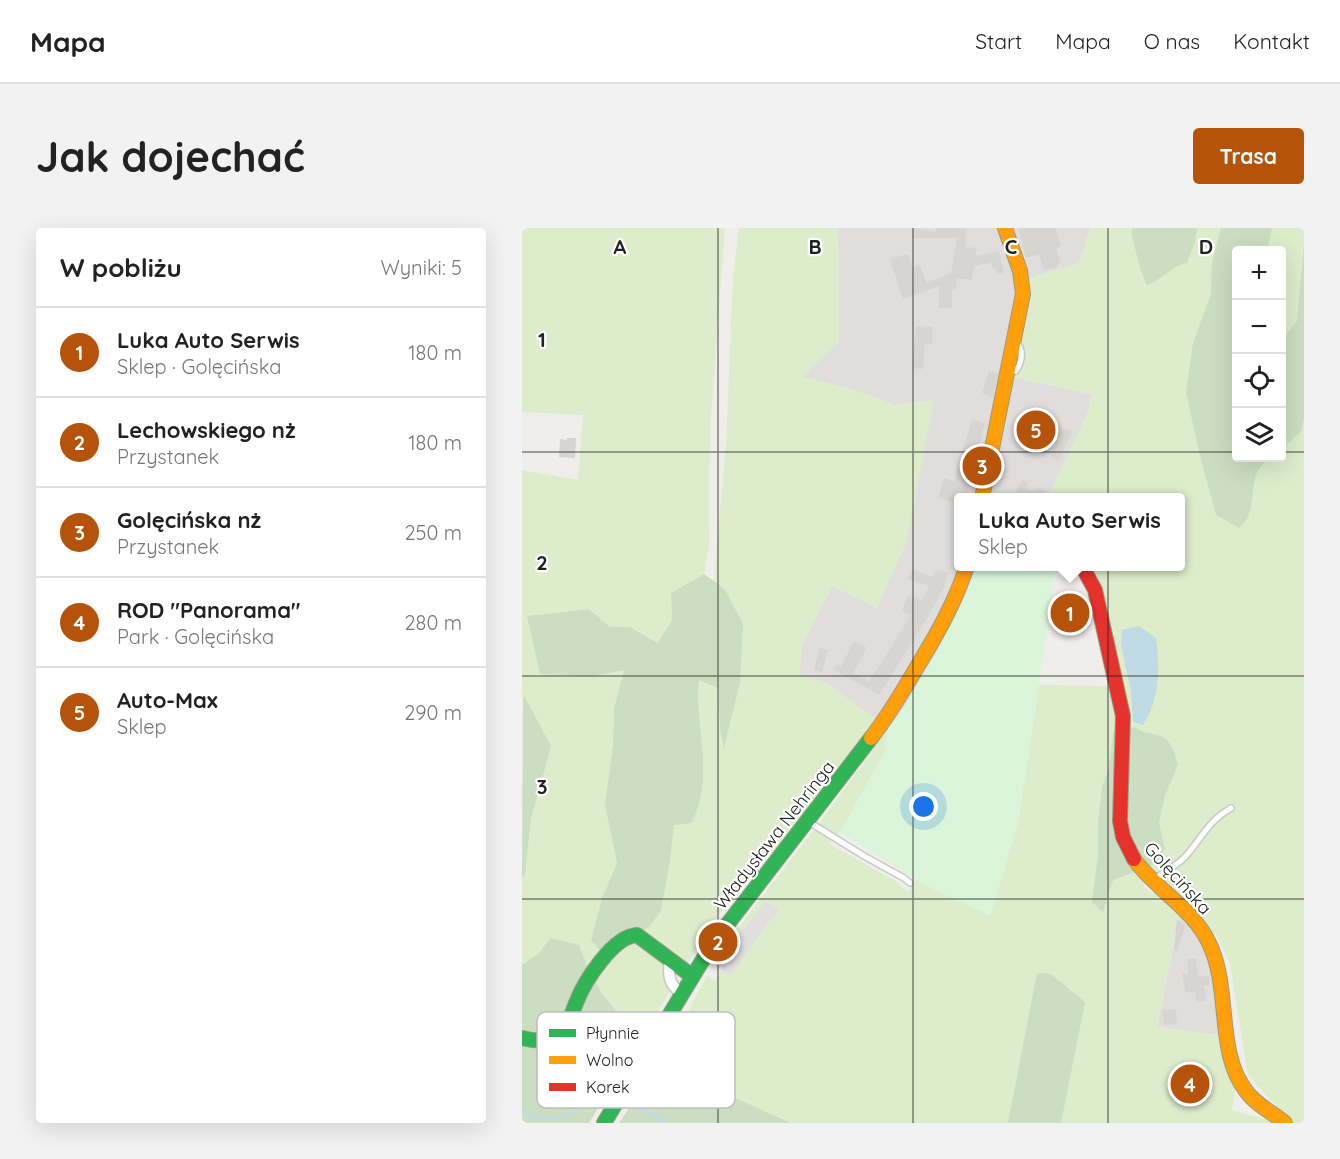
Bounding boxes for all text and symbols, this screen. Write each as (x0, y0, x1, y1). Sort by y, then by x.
text: Mapa (30, 24, 106, 59)
text: Start (975, 28, 1022, 54)
text: Mapa (1055, 28, 1111, 54)
text: O nas (1144, 28, 1200, 54)
text: Kontakt (1233, 28, 1310, 54)
button: Trasa (1193, 128, 1304, 184)
text: Jak dojechać (36, 130, 305, 183)
text: A (614, 234, 627, 259)
text: B (808, 234, 822, 259)
text: C (1005, 234, 1018, 259)
text: D (1199, 234, 1213, 259)
map controls (1232, 246, 1286, 462)
button: + (1232, 246, 1286, 300)
text: W pobliżu (60, 251, 182, 284)
text: Wyniki: 5 (380, 255, 462, 280)
button: − (1232, 300, 1286, 354)
text: Luka Auto Serwis (117, 326, 300, 354)
text: 1 (538, 327, 546, 352)
text: 1 (76, 340, 83, 365)
text: 180 m (408, 340, 462, 365)
text: Sklep · Golęcińska (117, 354, 281, 379)
button: locate (1232, 354, 1286, 408)
pin: 5 (1016, 408, 1056, 452)
button: layers (1232, 408, 1286, 462)
text: Lechowskiego nż (117, 416, 296, 444)
text: 2 (74, 430, 85, 455)
text: 180 m (408, 430, 462, 455)
text: Przystanek (117, 444, 219, 469)
pin: 3 (962, 444, 1002, 488)
popup (954, 493, 1185, 571)
text: Golęcińska nż (117, 506, 261, 534)
text: Luka Auto Serwis (978, 506, 1161, 534)
text: 3 (74, 520, 85, 545)
text: 250 m (404, 520, 462, 545)
text: Przystanek (117, 534, 219, 559)
text: Sklep (978, 534, 1028, 559)
text: 2 (536, 550, 548, 575)
pin: 1 (1050, 590, 1090, 636)
text: ROD "Panorama" (117, 596, 300, 624)
text: 4 (74, 610, 85, 635)
text: 280 m (405, 610, 462, 635)
text: Park · Golęcińska (117, 624, 274, 649)
text: Auto-Max (117, 686, 218, 714)
text: 5 (74, 700, 85, 725)
text: 290 m (404, 700, 462, 725)
text: Sklep (117, 714, 167, 739)
street label: Władysława Nehringa (709, 756, 839, 914)
text: 3 (537, 774, 547, 799)
your location (909, 792, 938, 821)
street label: Golęcińska (1139, 837, 1217, 919)
pin: 2 (698, 920, 738, 964)
legend (537, 1012, 735, 1108)
text: Płynnie (586, 1023, 639, 1043)
text: Wolno (586, 1050, 633, 1070)
pin: 4 (1170, 1062, 1210, 1106)
text: Korek (586, 1077, 630, 1097)

